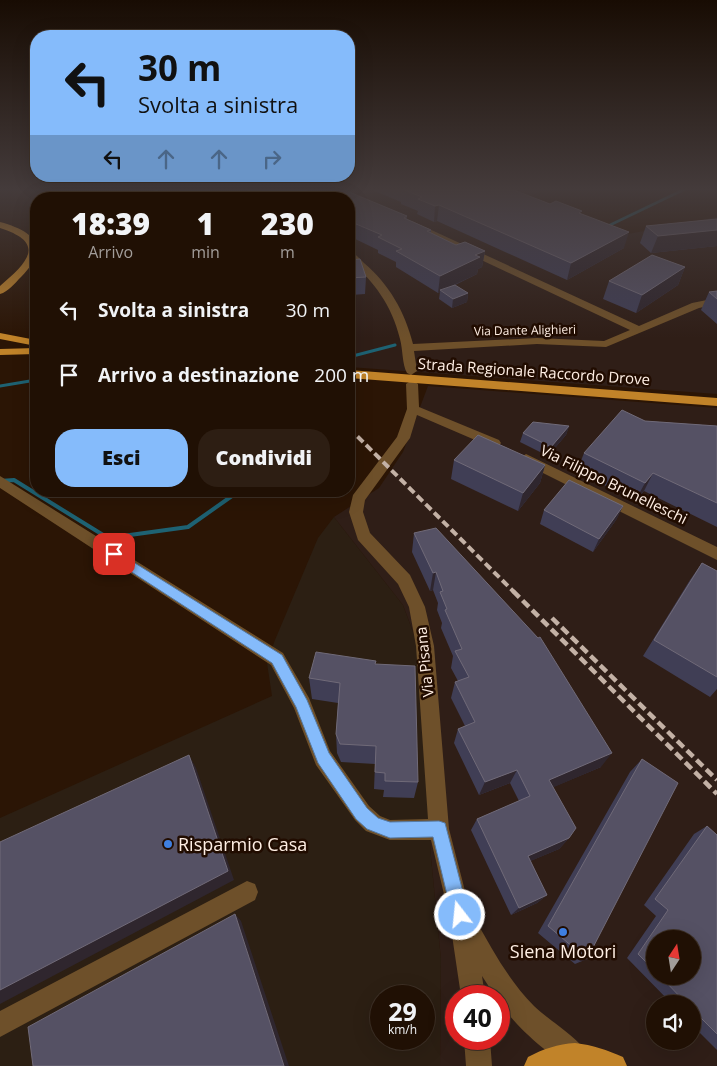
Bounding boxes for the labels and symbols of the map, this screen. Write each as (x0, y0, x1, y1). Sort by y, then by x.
street label: Via Dante Alighieri (474, 321, 576, 339)
street label: Strada Regionale Raccordo Drove (417, 353, 651, 389)
street label: Via Filippo Brunelleschi (537, 440, 691, 528)
pin (93, 533, 135, 575)
street label: Via Pisana (410, 626, 438, 698)
place label: Risparmio Casa (178, 832, 307, 856)
marker: Risparmio Casa (162, 838, 174, 850)
position arrow (433, 888, 485, 940)
marker: Siena Motori (557, 926, 569, 938)
north arrow (646, 930, 701, 985)
place label: Siena Motori (510, 939, 616, 963)
speed limit sign: 40 (445, 985, 510, 1050)

